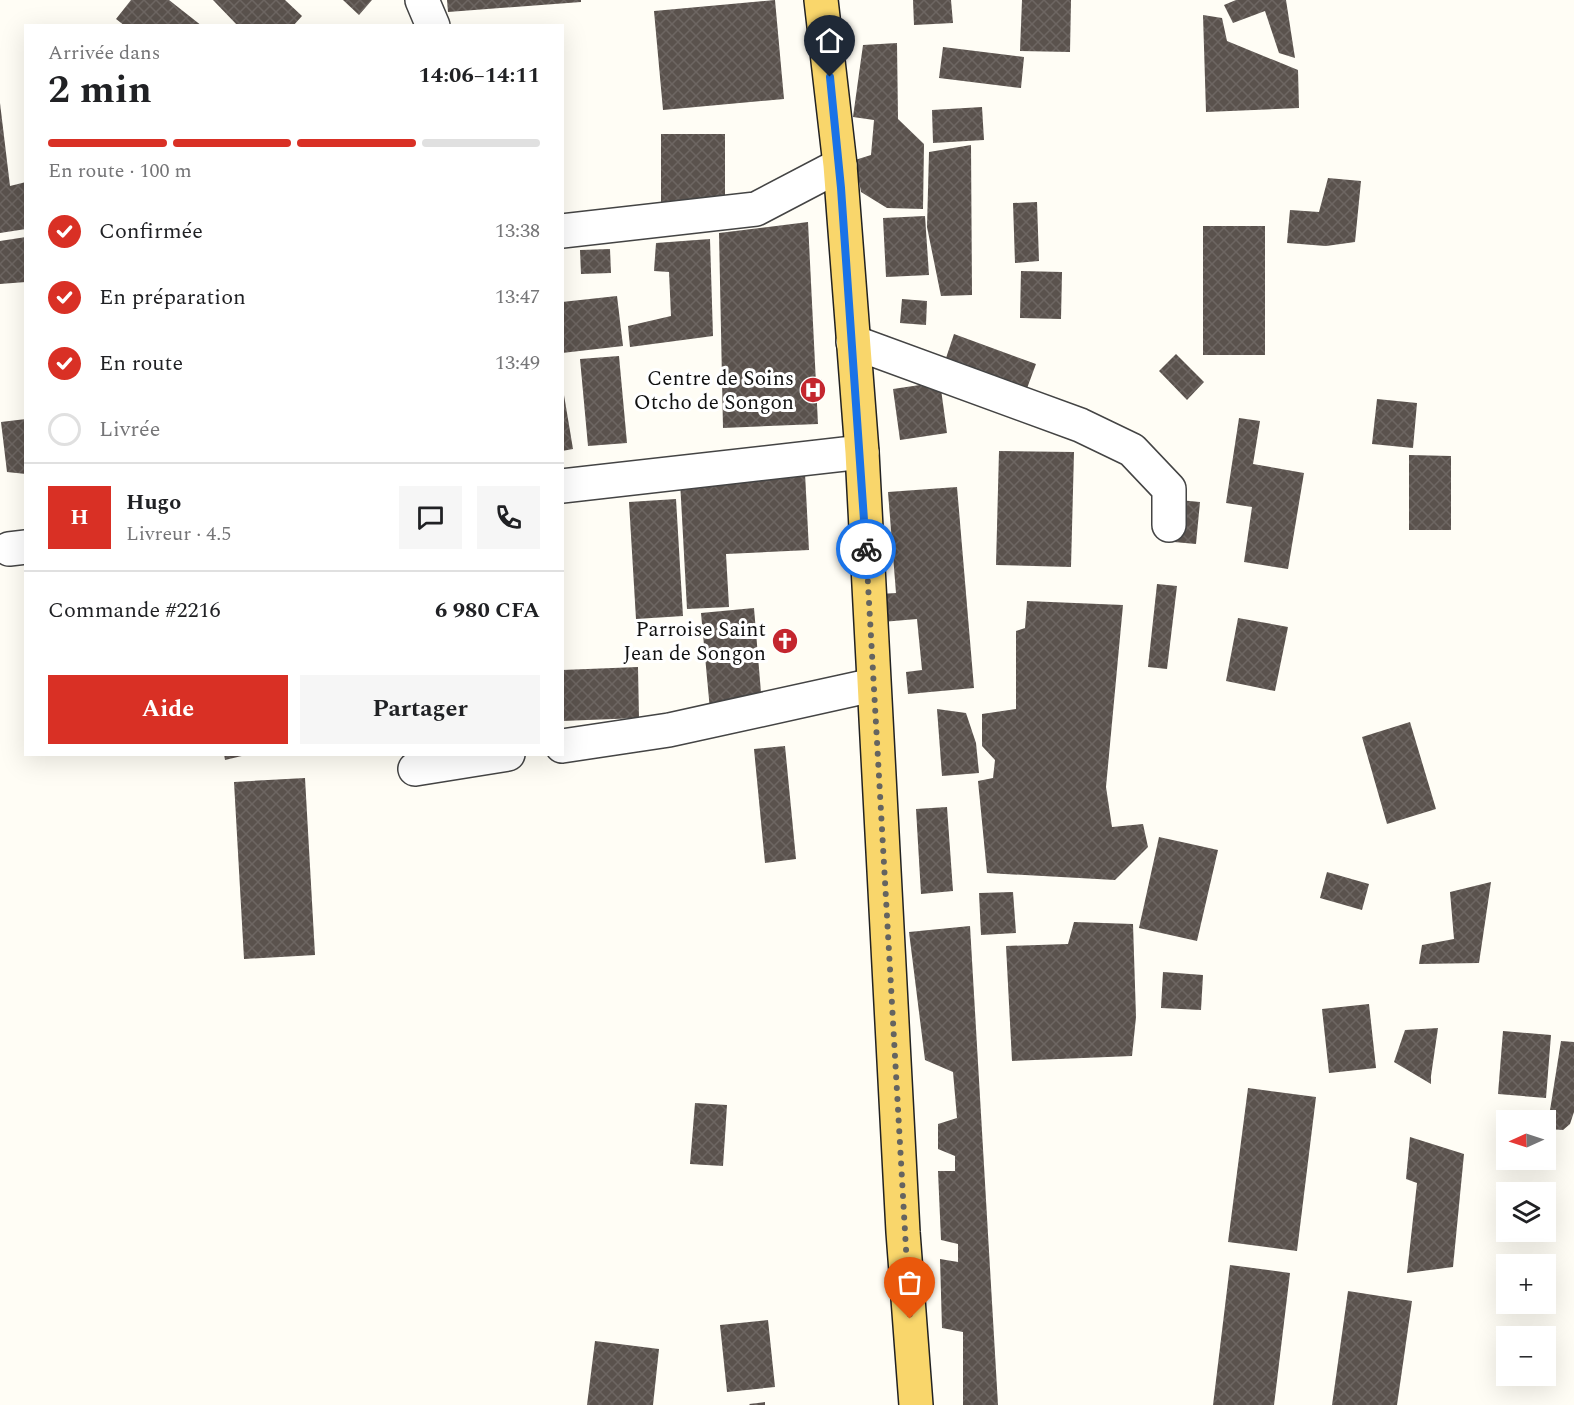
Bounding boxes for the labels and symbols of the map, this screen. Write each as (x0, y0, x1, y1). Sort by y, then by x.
pin (804, 15, 855, 77)
place label: Centre de Soins Otcho de Songon (634, 363, 794, 419)
hospital icon: Centre de Soins Otcho de Songon (798, 375, 828, 405)
courier (836, 519, 896, 579)
place label: Parroise Saint Jean de Songon (623, 614, 766, 670)
church icon: Parroise Saint Jean de Songon (770, 626, 800, 656)
north arrow (1496, 1110, 1556, 1170)
pin (884, 1257, 935, 1319)

